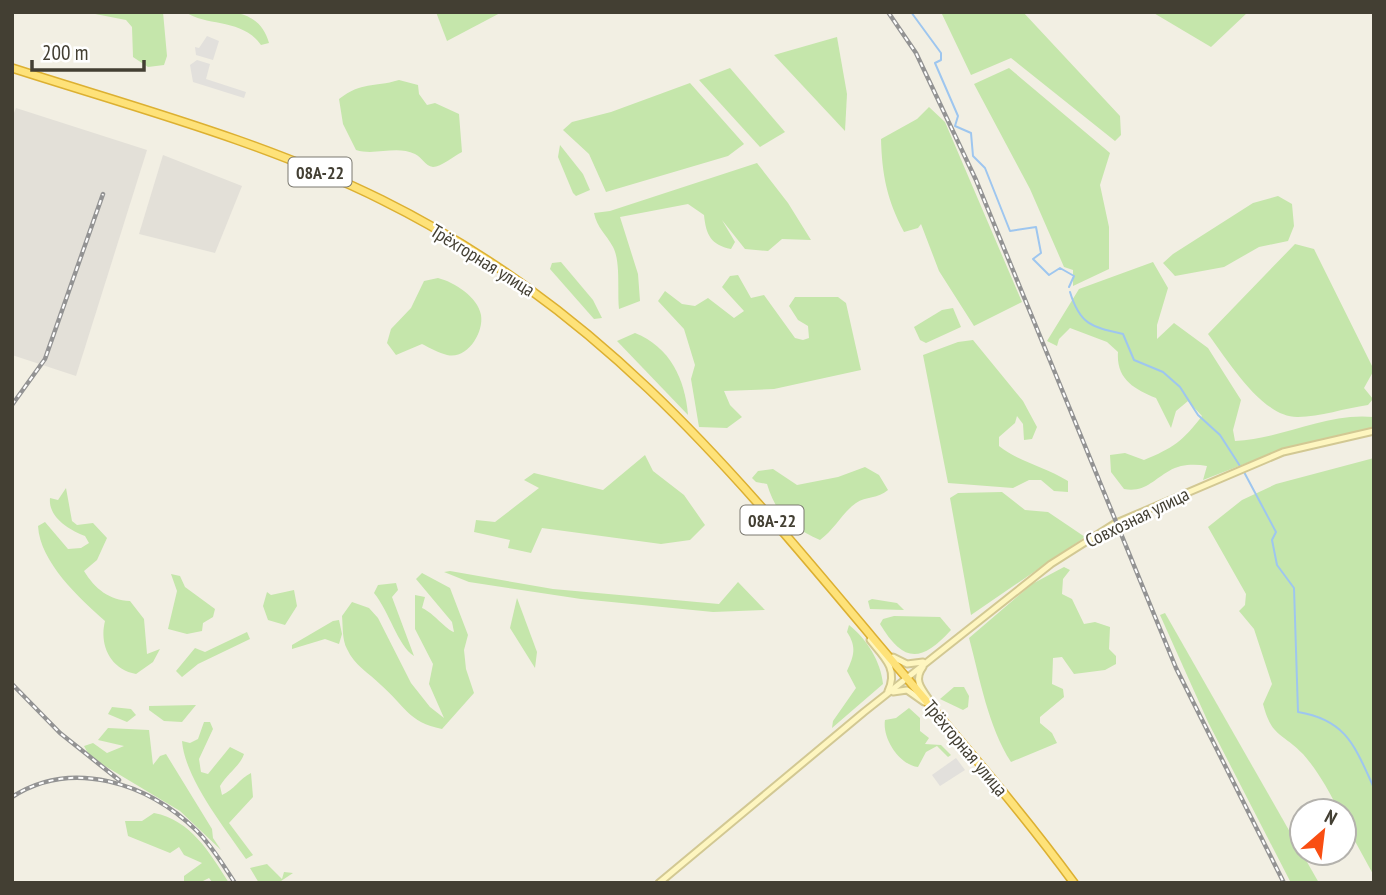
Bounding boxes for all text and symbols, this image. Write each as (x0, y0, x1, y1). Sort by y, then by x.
scale bar (32, 28, 144, 72)
text: 200 m (42, 39, 88, 66)
road number: 08А-22 (288, 158, 352, 187)
street label: Трёхгорная улица (426, 218, 540, 302)
street label: Совхозная улица (1081, 482, 1193, 552)
road number: 08А-22 (740, 506, 804, 534)
street label: Трёхгорная улица (919, 695, 1013, 801)
north arrow (1288, 797, 1358, 867)
text: N (1321, 804, 1341, 830)

